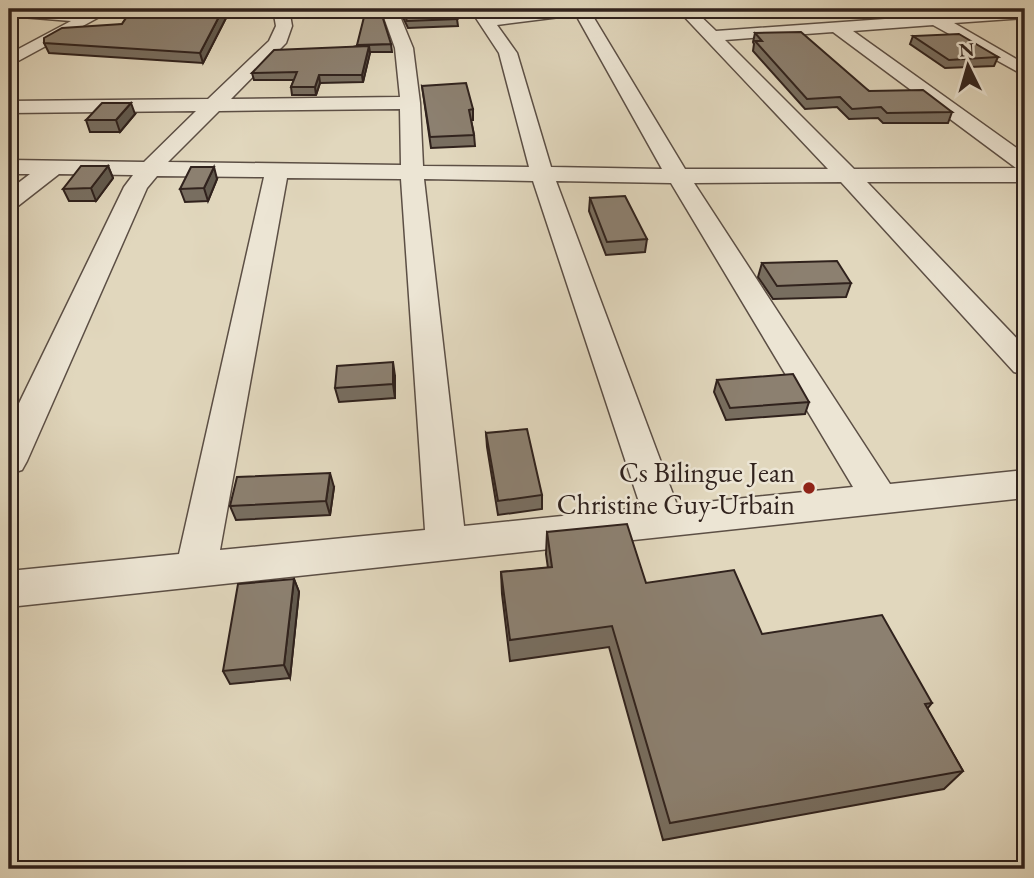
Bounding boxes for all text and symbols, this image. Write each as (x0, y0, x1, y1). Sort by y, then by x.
north arrow (932, 32, 1002, 102)
text: N (958, 36, 976, 63)
place label: Cs Bilingue Jean Christine Guy-Urbain (557, 454, 795, 522)
marker: Cs Bilingue Jean Christine Guy-Urbain (801, 480, 817, 496)

